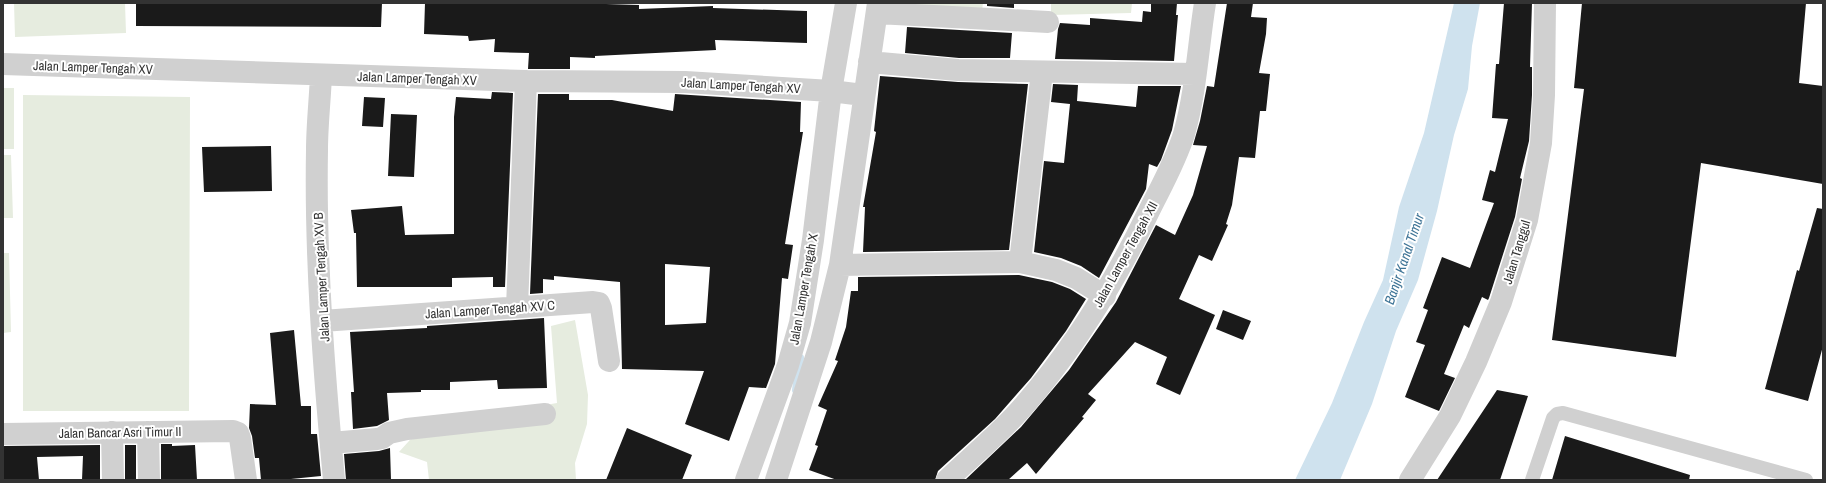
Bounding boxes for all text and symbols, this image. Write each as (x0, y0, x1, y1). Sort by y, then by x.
street label: Jalan Lamper Tengah XV (33, 57, 153, 78)
street label: Jalan Lamper Tengah XV (357, 68, 477, 89)
street label: Jalan Lamper Tengah XV (681, 74, 801, 97)
street label: Jalan Lamper Tengah XII (1089, 198, 1162, 310)
water label: Banjir Kanal Timur (1380, 210, 1428, 307)
street label: Jalan Lamper Tengah XV B (310, 212, 333, 342)
street label: Jalan Tanggul (1499, 218, 1534, 286)
street label: Jalan Lamper Tengah X (785, 231, 822, 346)
street label: Jalan Lamper Tengah XV C (425, 296, 556, 323)
street label: Jalan Bancar Asri Timur II (58, 423, 182, 442)

